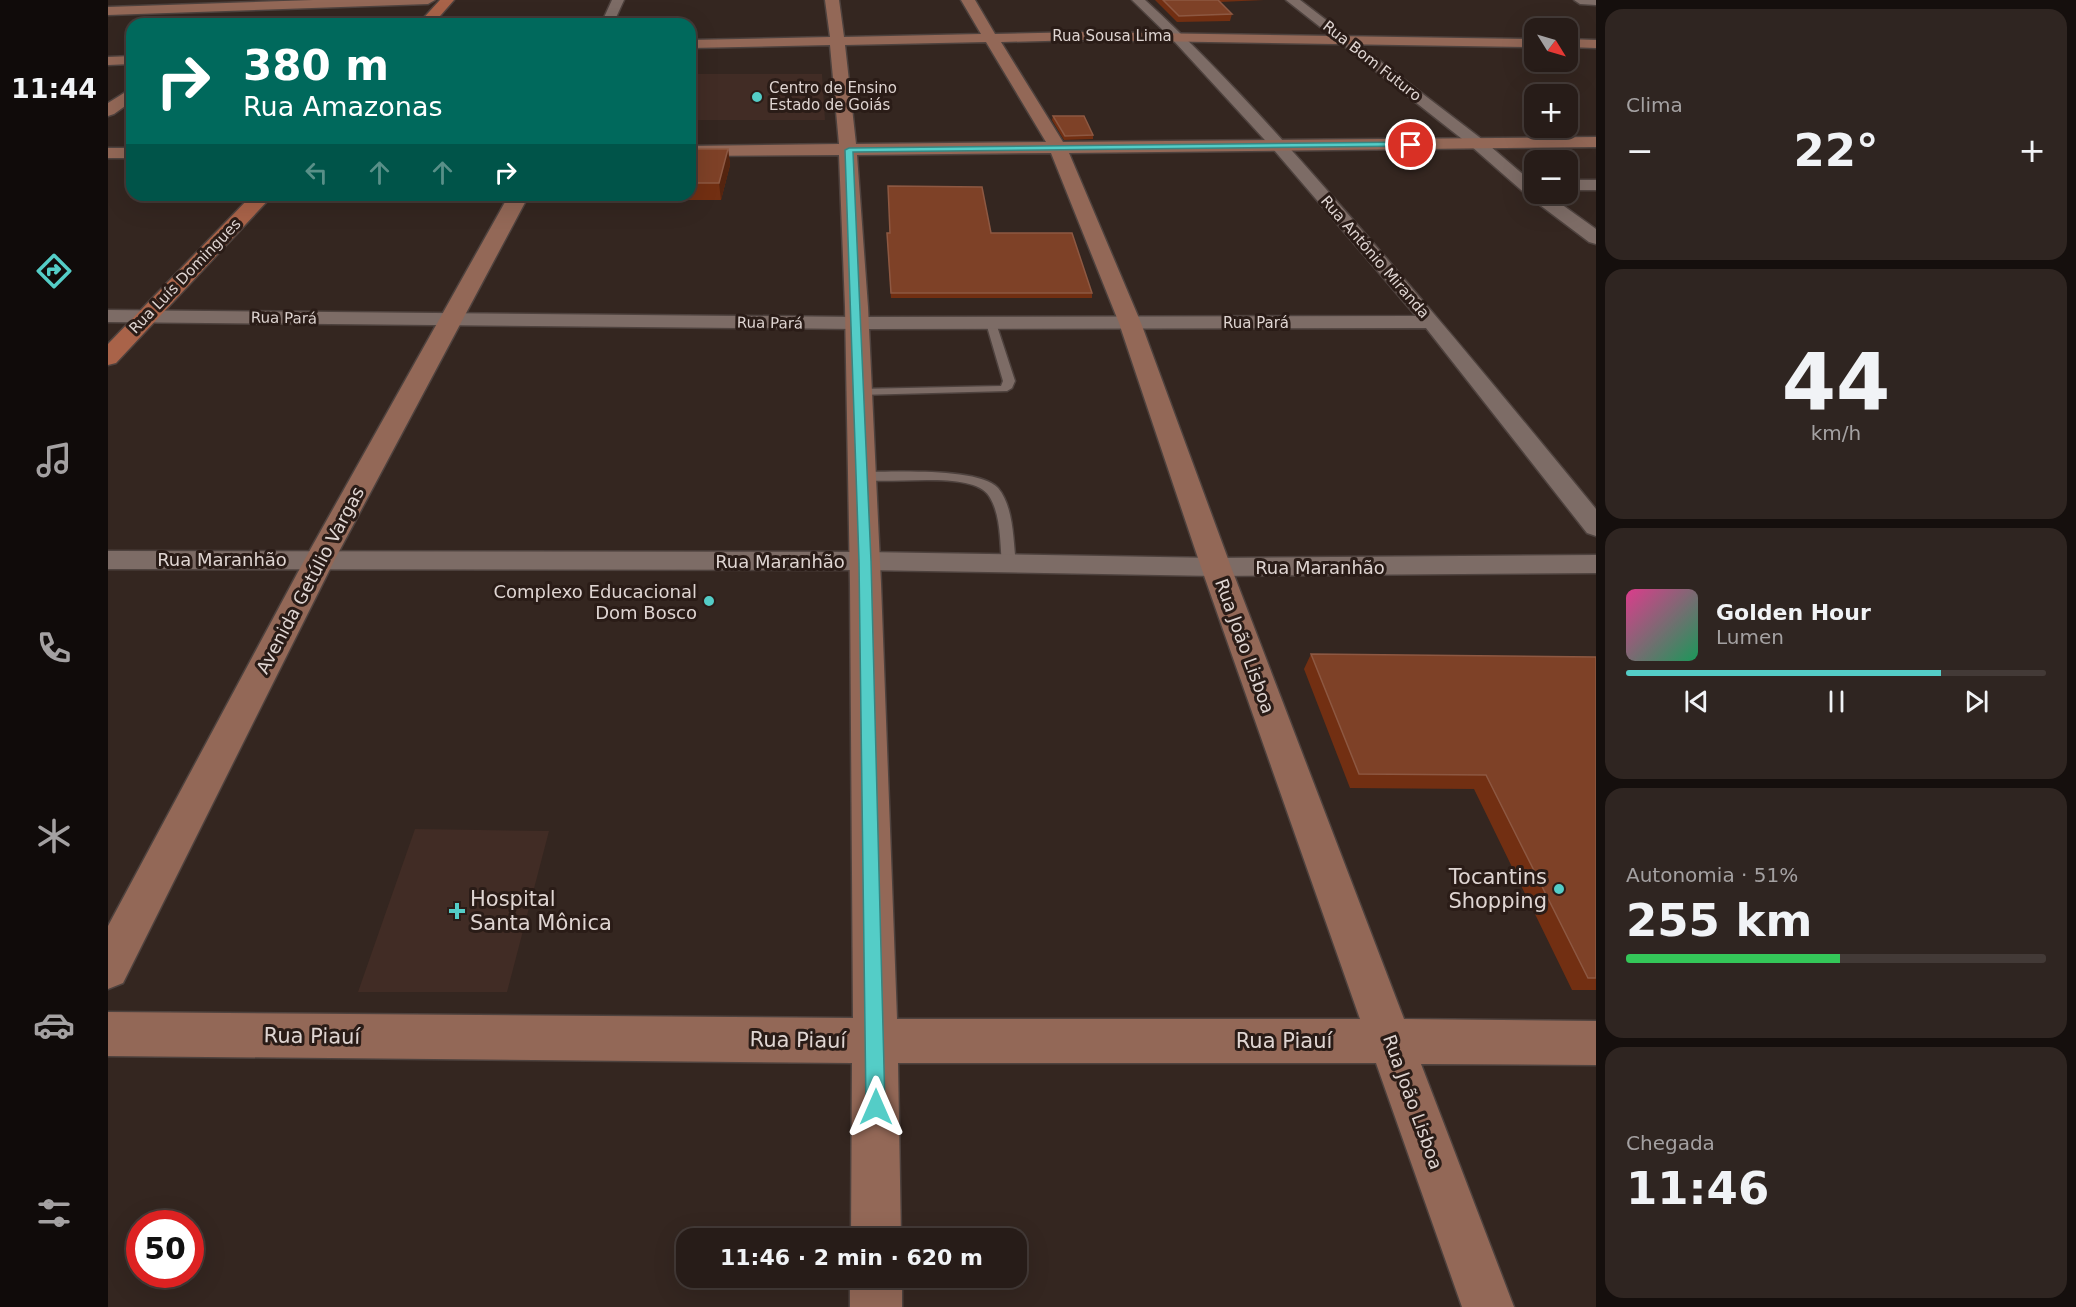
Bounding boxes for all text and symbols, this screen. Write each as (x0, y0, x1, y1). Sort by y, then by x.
street label: Rua Bom Futuro (1319, 17, 1425, 105)
north arrow (1524, 18, 1578, 72)
map controls (1524, 18, 1578, 204)
street label: Rua Sousa Lima (1052, 27, 1172, 45)
text: 380 m (243, 41, 389, 90)
icon: right (144, 42, 222, 120)
text: 11:44 (11, 73, 97, 104)
place label: Centro de Ensino Estado de Goiás (769, 79, 897, 114)
button: + (1524, 84, 1578, 138)
marker: Centro de Ensino Estado de Goiás (750, 90, 764, 104)
text: Rua Amazonas (243, 91, 443, 122)
text: Clima (1626, 93, 1683, 117)
pin (1385, 119, 1436, 170)
text: 22° (1793, 124, 1879, 177)
icon: arrive (1394, 128, 1427, 161)
text: − (1626, 131, 1654, 170)
text: + (2018, 131, 2046, 170)
button: − (1524, 150, 1578, 204)
icon: left (300, 156, 333, 189)
icon: ahead (363, 156, 396, 189)
icon: ahead (426, 156, 459, 189)
icon: right (489, 156, 522, 189)
street label: Rua Antônio Miranda (1317, 192, 1433, 322)
street label: Rua Luís Domingues (126, 215, 245, 337)
icon: directions (33, 250, 75, 292)
street label: Rua Pará (251, 308, 317, 328)
street label: Rua Pará (737, 313, 803, 333)
street label: Rua Pará (1223, 314, 1289, 332)
text: 44 (1782, 337, 1890, 427)
text: km/h (1811, 421, 1861, 445)
icon: music (33, 439, 75, 481)
street label: Avenida Getúlio Vargas (252, 483, 368, 677)
street label: Rua Maranhão (157, 549, 287, 570)
street label: Rua Maranhão (715, 551, 845, 572)
street label: Rua Maranhão (1255, 557, 1385, 578)
street label: Rua João Lisboa (1211, 576, 1279, 716)
place label: Complexo Educacional Dom Bosco (493, 581, 697, 623)
marker: Complexo Educacional Dom Bosco (702, 594, 716, 608)
text: Golden Hour (1716, 600, 1871, 625)
text: Lumen (1716, 625, 1784, 649)
icon: phone (33, 627, 75, 669)
icon: previous (1680, 685, 1713, 718)
icon: pause (1820, 685, 1853, 718)
icon: next (1960, 685, 1993, 718)
icon: climate (33, 815, 75, 857)
text: Autonomia · 51% (1626, 863, 1798, 887)
place label: Tocantins Shopping (1448, 865, 1547, 913)
marker: Tocantins Shopping (1552, 882, 1566, 896)
place label: Hospital Santa Mônica (470, 887, 612, 935)
text: 255 km (1626, 894, 1812, 947)
marker: Hospital Santa Mônica (448, 902, 466, 920)
icon: car (33, 1004, 75, 1046)
street label: Rua Piauí (264, 1023, 362, 1049)
street label: Rua Piauí (750, 1027, 848, 1053)
street label: Rua Piauí (1236, 1029, 1333, 1053)
street label: Rua João Lisboa (1379, 1032, 1447, 1172)
position arrow (844, 1075, 908, 1139)
text: Chegada (1626, 1131, 1715, 1155)
text: 11:46 (1626, 1162, 1769, 1215)
icon: filters (33, 1192, 75, 1234)
speed limit sign: 50 (126, 1210, 204, 1288)
text: 11:46 · 2 min · 620 m (720, 1245, 983, 1270)

